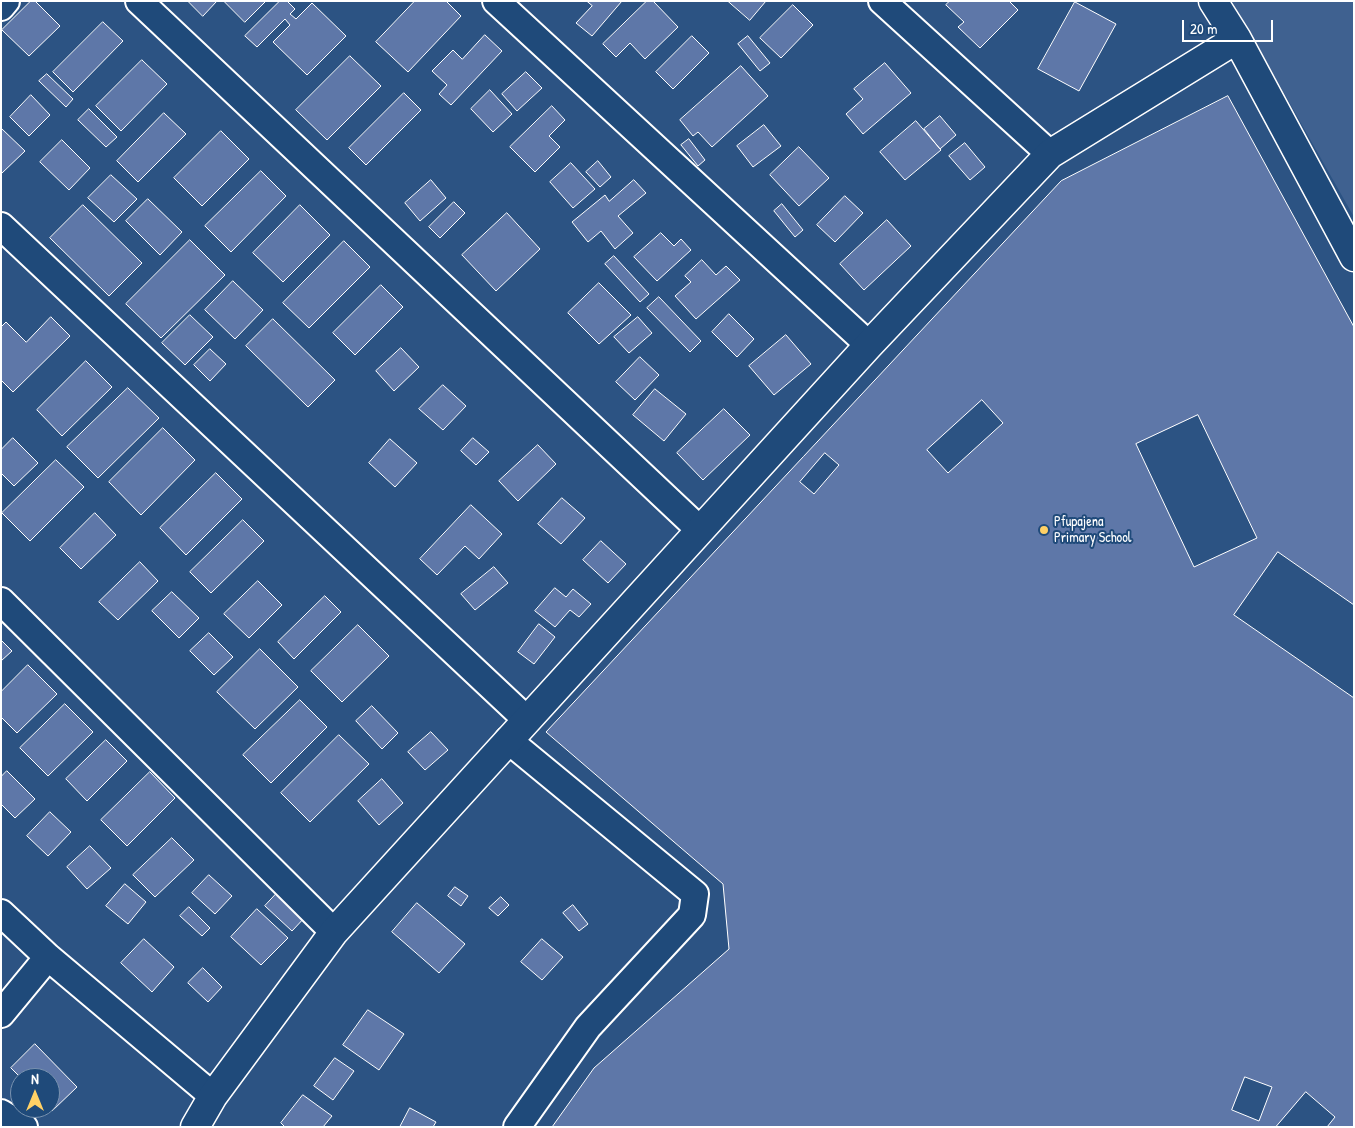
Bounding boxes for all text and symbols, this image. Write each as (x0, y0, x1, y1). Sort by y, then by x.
scale bar (1185, 10, 1276, 42)
text: 20 m (1190, 18, 1217, 39)
place label: Pfupajena Primary School (1054, 514, 1132, 546)
marker: Pfupajena Primary School (1038, 524, 1050, 536)
north arrow (10, 1068, 60, 1118)
text: N (31, 1069, 39, 1088)

